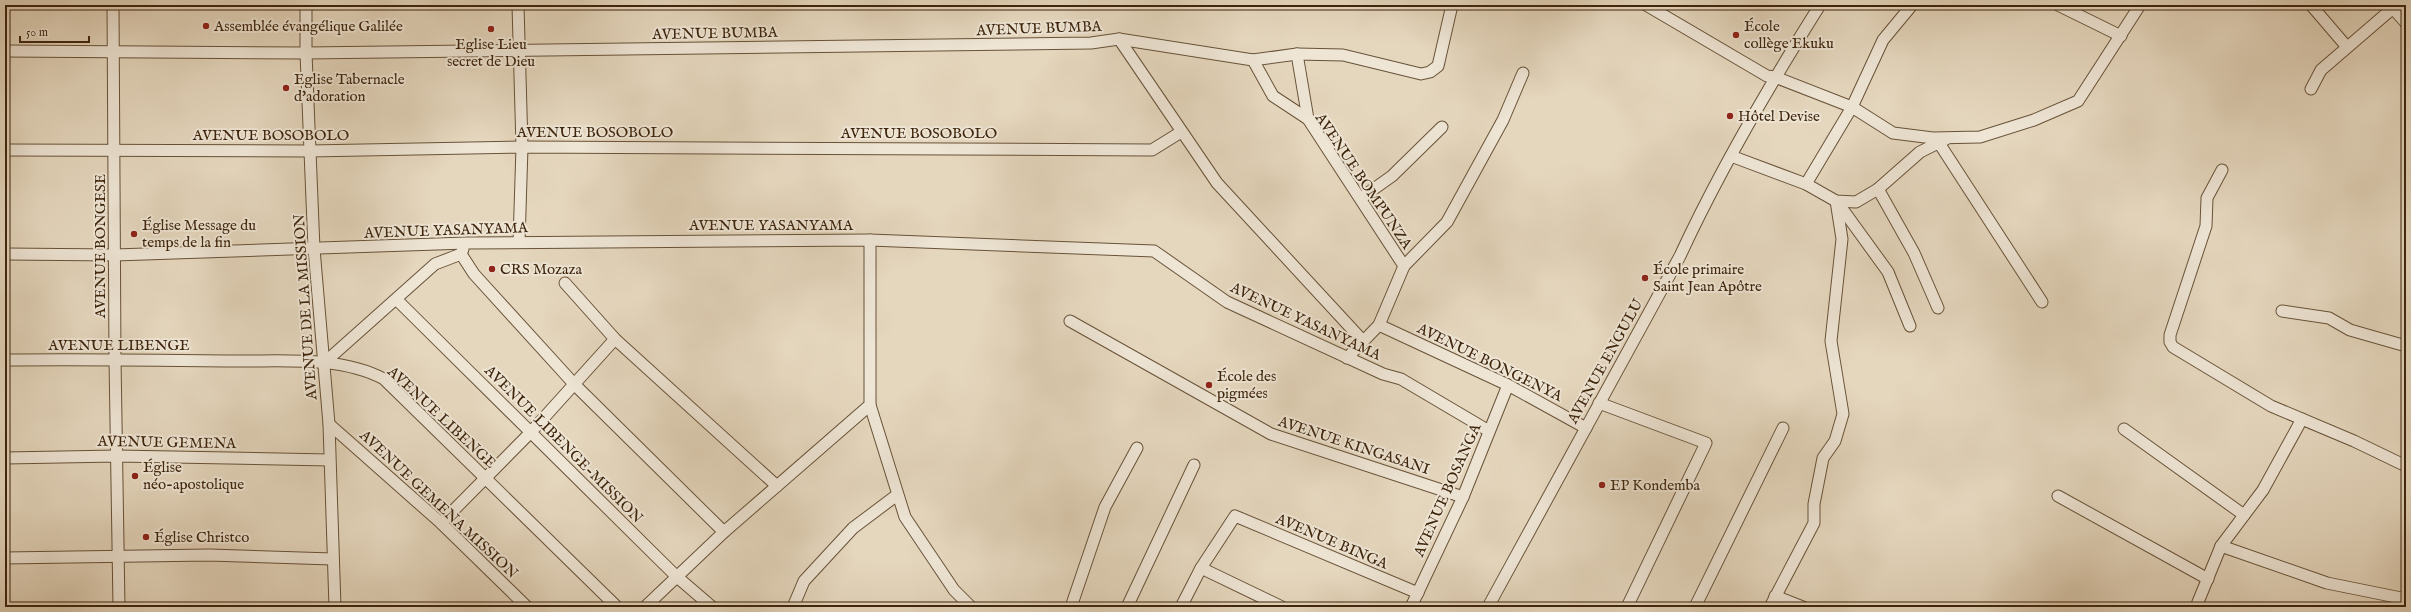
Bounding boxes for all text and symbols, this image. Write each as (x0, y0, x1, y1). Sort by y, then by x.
place label: Assemblée évangélique Galilée (213, 17, 403, 36)
street label: AVENUE BUMBA (975, 17, 1103, 40)
place label: École collège Ekuku (1744, 17, 1834, 53)
scale bar (20, 18, 89, 44)
marker: Assemblée évangélique Galilée (201, 21, 211, 31)
street label: AVENUE BUMBA (651, 23, 779, 44)
marker: Eglise Lieu secret de Dieu (486, 24, 496, 34)
text: 50 m (26, 25, 48, 40)
marker: École collège Ekuku (1731, 30, 1741, 40)
place label: Eglise Lieu secret de Dieu (447, 35, 535, 71)
place label: Eglise Tabernacle d'adoration (294, 70, 405, 106)
marker: Eglise Tabernacle d'adoration (281, 83, 291, 93)
place label: Hôtel Devise (1738, 107, 1820, 126)
street label: AVENUE BOMPUNZA (1310, 109, 1417, 254)
marker: Hôtel Devise (1725, 111, 1735, 121)
street label: AVENUE BOSOBOLO (516, 123, 673, 142)
street label: AVENUE BOSOBOLO (840, 124, 997, 143)
street label: AVENUE BOSOBOLO (192, 126, 349, 145)
street label: AVENUE BONGESE (91, 174, 110, 319)
street label: AVENUE DE LA MISSION (290, 213, 322, 401)
place label: Église Message du temps de la fin (142, 216, 256, 252)
street label: AVENUE YASANYAMA (688, 216, 854, 235)
street label: AVENUE YASANYAMA (363, 218, 529, 243)
marker: Église Message du temps de la fin (129, 229, 139, 239)
place label: CRS Mozaza (500, 260, 582, 279)
place label: École primaire Saint Jean Apôtre (1653, 260, 1762, 296)
marker: CRS Mozaza (487, 264, 497, 274)
marker: École primaire Saint Jean Apôtre (1640, 273, 1650, 283)
street label: AVENUE YASANYAMA (1227, 278, 1385, 365)
street label: AVENUE ENGULU (1563, 295, 1648, 428)
street label: AVENUE BONGENYA (1413, 319, 1566, 406)
street label: AVENUE LIBENGE (47, 336, 190, 355)
street label: AVENUE LIBENGE (383, 361, 500, 473)
street label: AVENUE LIBENGE-MISSION (480, 361, 647, 527)
place label: École des pigmées (1217, 367, 1276, 403)
marker: École des pigmées (1204, 380, 1214, 390)
street label: AVENUE KINGASANI (1275, 412, 1433, 479)
street label: AVENUE BOSANGA (1409, 420, 1486, 561)
street label: AVENUE GEMENA MISSION (355, 425, 522, 583)
street label: AVENUE GEMENA (97, 432, 237, 453)
place label: Église néo-apostolique (143, 458, 244, 494)
marker: Église néo-apostolique (130, 471, 140, 481)
place label: EP Kondemba (1610, 476, 1701, 495)
marker: EP Kondemba (1597, 480, 1607, 490)
street label: AVENUE BINGA (1272, 509, 1392, 574)
place label: Église Christco (154, 528, 249, 547)
marker: Église Christco (141, 532, 151, 542)

